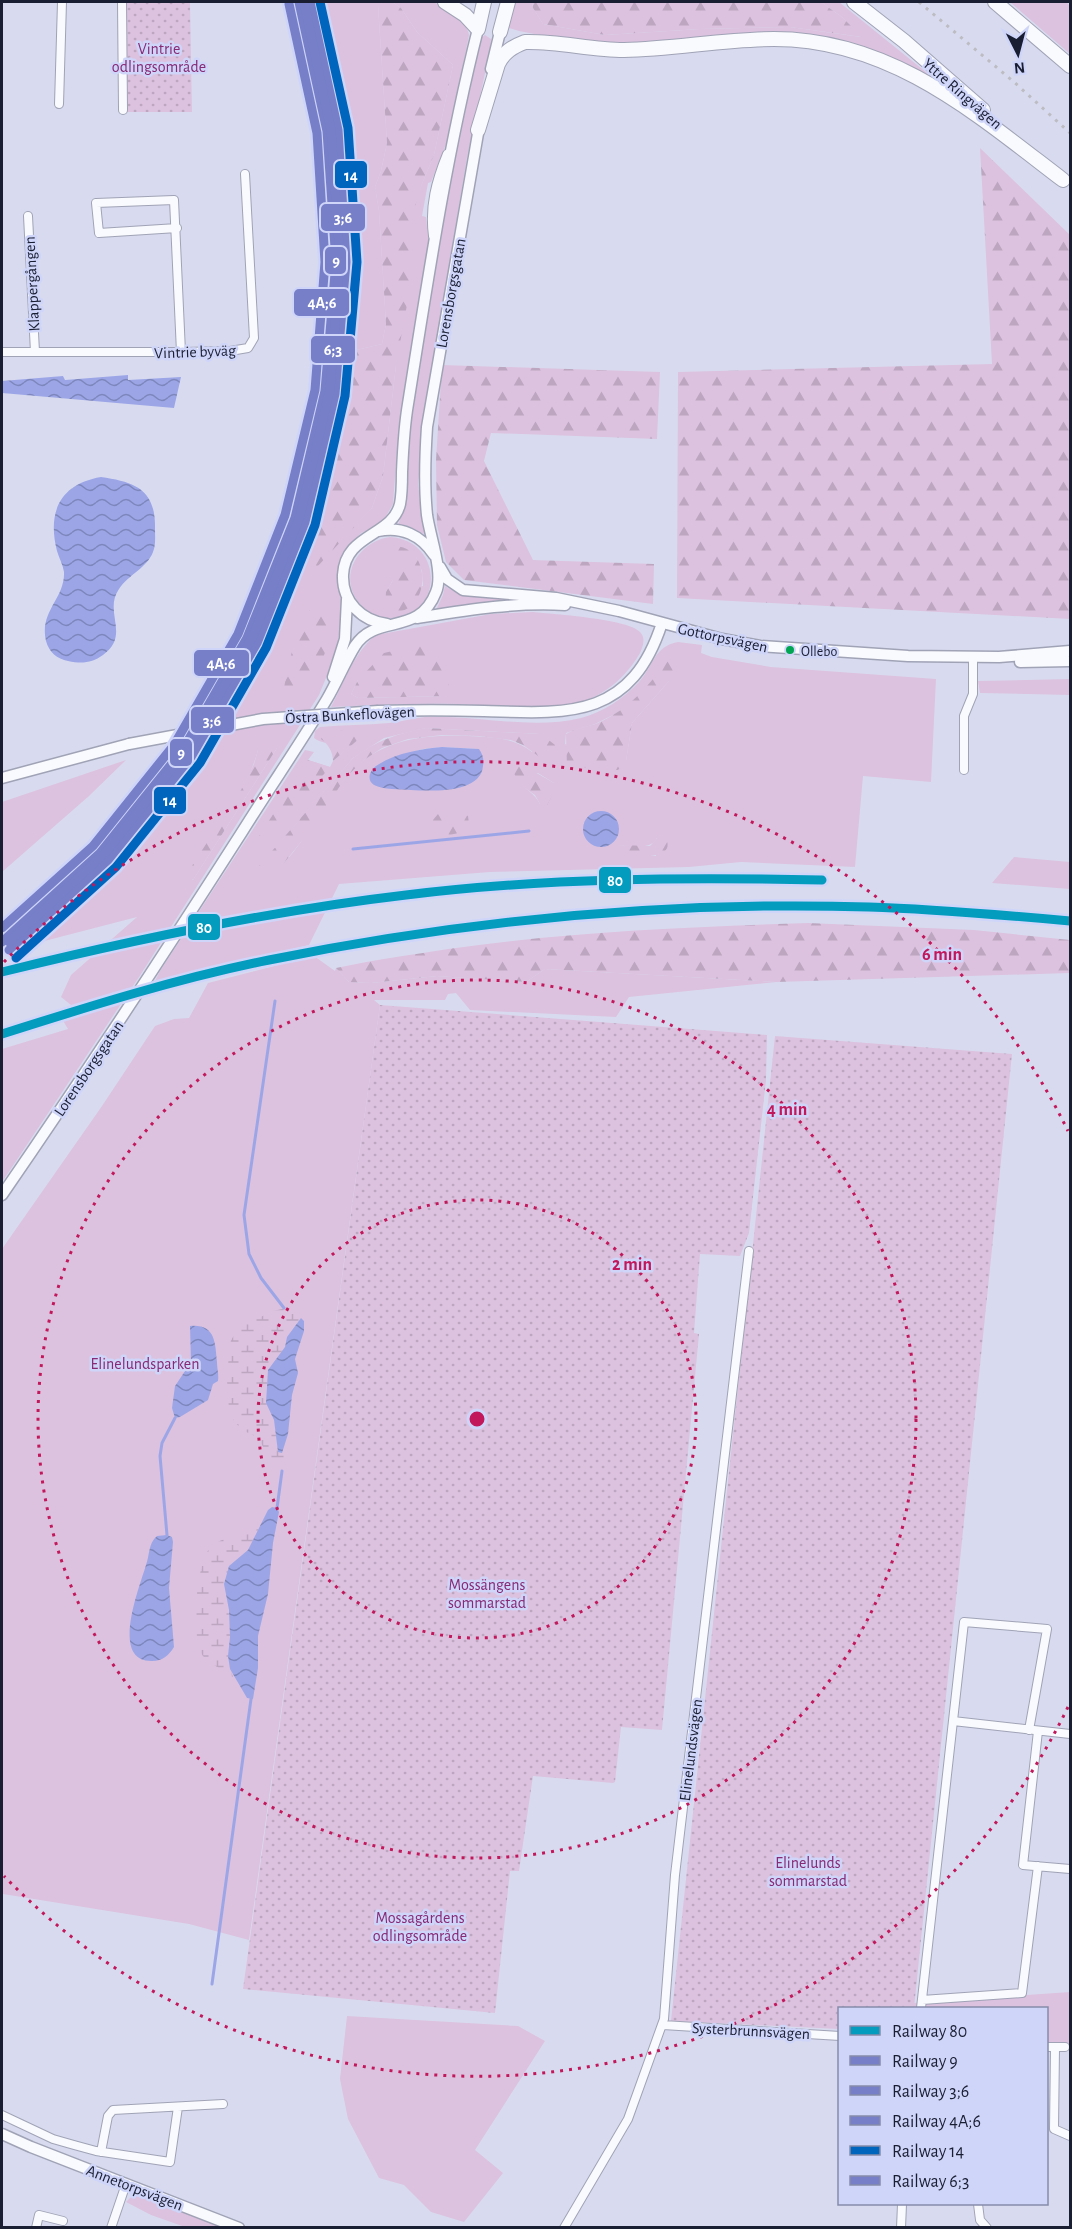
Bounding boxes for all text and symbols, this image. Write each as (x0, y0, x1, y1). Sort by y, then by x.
north arrow (988, 24, 1048, 84)
park label: Vintrie odlingsområde (112, 41, 206, 75)
street label: Yttre Ringvägen (920, 55, 1005, 132)
text: N (1013, 59, 1026, 76)
line badge: 14 (334, 160, 368, 189)
text: 14 (344, 168, 358, 184)
line badge: 3;6 (320, 203, 366, 232)
text: 3;6 (334, 210, 352, 226)
street label: Klappergången (22, 236, 42, 332)
street label: Lorensborgsgatan (433, 237, 469, 349)
line badge: 9 (324, 246, 347, 275)
text: 9 (332, 253, 340, 269)
line badge: 4A;6 (293, 288, 350, 317)
text: 4A;6 (307, 295, 337, 311)
line badge: 6;3 (310, 335, 356, 364)
text: 6;3 (324, 342, 342, 358)
street label: Vintrie byväg (154, 343, 236, 362)
street label: Gottorpsvägen (676, 621, 769, 655)
marker: Ollebo (784, 644, 796, 656)
place label: Ollebo (801, 645, 837, 659)
line badge: 4A;6 (193, 649, 250, 677)
text: 4A;6 (206, 656, 236, 672)
street label: Östra Bunkeflovägen (285, 702, 415, 726)
line badge: 3;6 (190, 706, 235, 734)
text: 3;6 (203, 713, 221, 729)
line badge: 9 (169, 738, 193, 767)
text: 9 (177, 745, 185, 761)
line badge: 14 (153, 786, 187, 815)
text: 14 (163, 793, 177, 809)
line badge: 80 (598, 866, 632, 894)
text: 80 (607, 873, 623, 889)
line badge: 80 (187, 913, 221, 941)
text: 80 (196, 920, 212, 936)
text: 6 min (922, 946, 962, 964)
street label: Lorensborgsgatan (51, 1018, 127, 1119)
text: 4 min (767, 1101, 807, 1119)
text: 2 min (612, 1256, 652, 1274)
park label: Elinelundsparken (91, 1356, 199, 1372)
centre of rings (467, 1409, 487, 1429)
park label: Mossängens sommarstad (448, 1577, 526, 1611)
street label: Elinelundsvägen (677, 1698, 705, 1802)
park label: Elinelunds sommarstad (769, 1855, 847, 1889)
park label: Mossagårdens odlingsområde (373, 1910, 467, 1944)
legend (838, 2007, 1048, 2205)
street label: Systerbrunnsvägen (691, 2020, 810, 2043)
text: Railway 80 (892, 2023, 967, 2041)
text: Railway 9 (892, 2053, 958, 2071)
text: Railway 3;6 (892, 2083, 969, 2101)
text: Railway 4A;6 (892, 2113, 981, 2131)
text: Railway 14 (892, 2143, 965, 2161)
street label: Annetorpsvägen (84, 2162, 185, 2214)
text: Railway 6;3 (892, 2173, 969, 2191)

